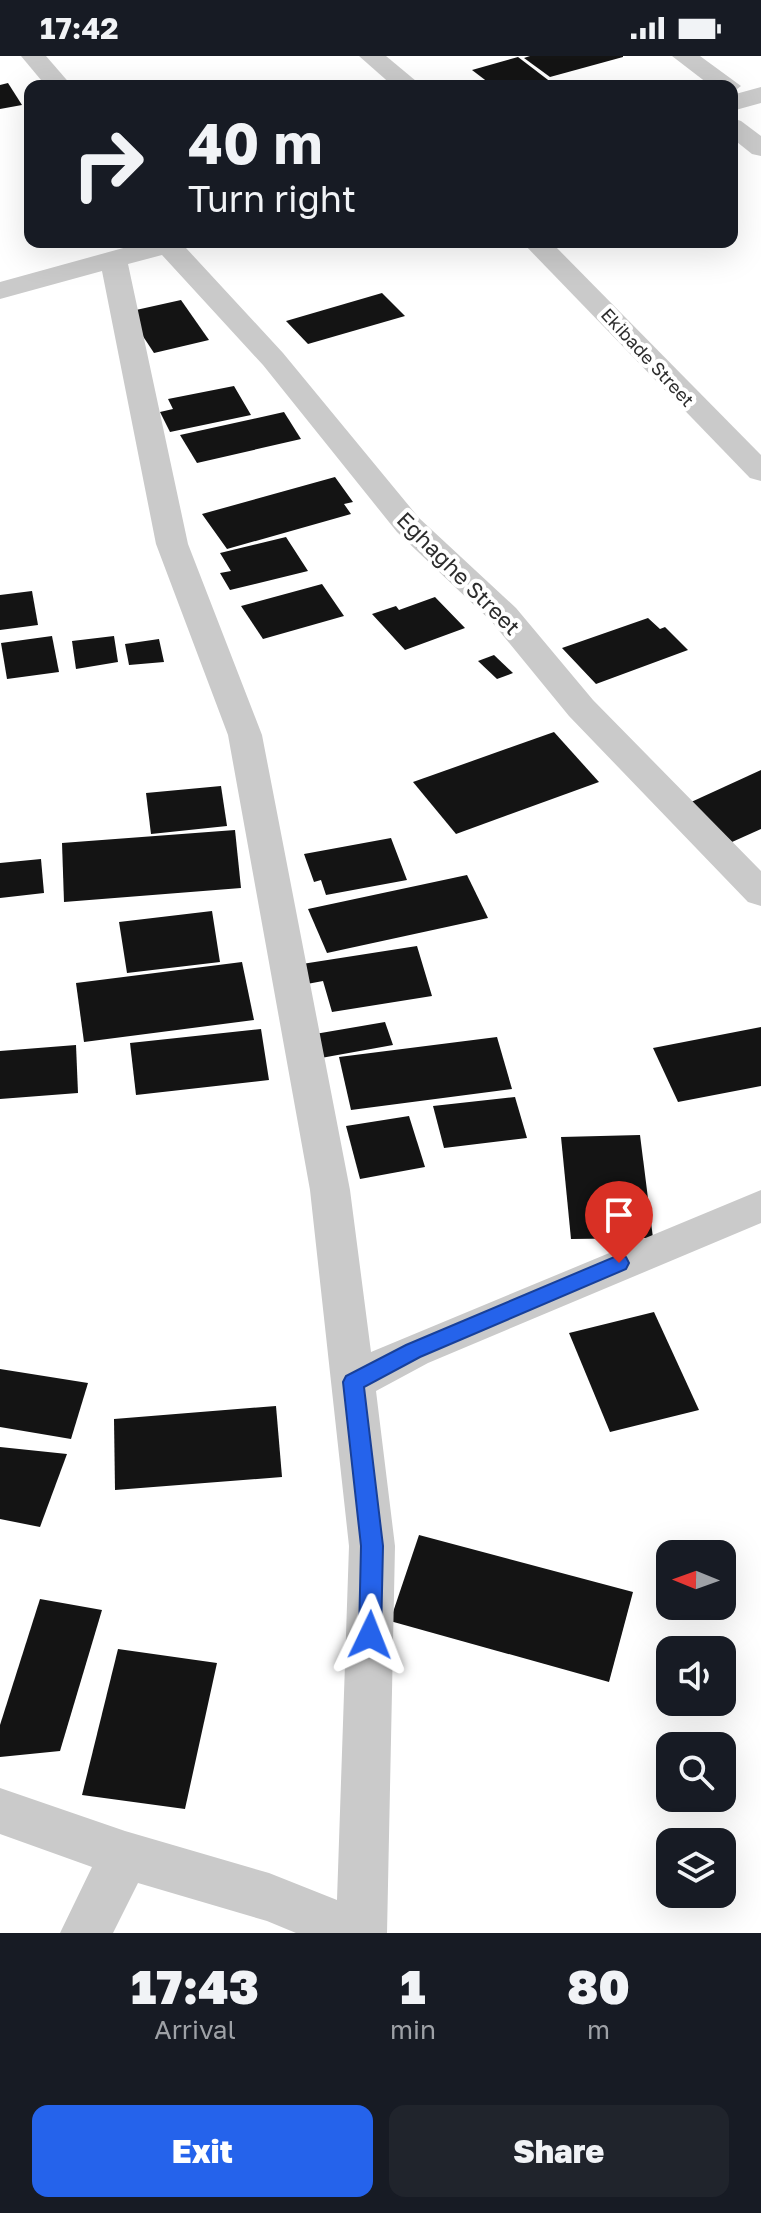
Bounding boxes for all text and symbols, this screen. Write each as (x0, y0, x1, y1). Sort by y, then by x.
text: 17:42 (40, 10, 118, 46)
text: 40 m (188, 109, 322, 176)
icon: right (56, 112, 160, 216)
text: Turn right (188, 177, 356, 220)
street label: Ekibade Street (597, 303, 699, 411)
street label: Eghaghe Street (392, 506, 526, 640)
pin (585, 1181, 653, 1263)
icon: arrive (597, 1193, 641, 1237)
north arrow (656, 1540, 736, 1620)
map controls (656, 1540, 736, 1908)
position arrow (328, 1593, 412, 1677)
button: sound (656, 1636, 736, 1716)
button: search (656, 1732, 736, 1812)
button: layers (656, 1828, 736, 1908)
text: 17:43 (131, 1957, 259, 2015)
text: 1 (400, 1957, 426, 2015)
text: 80 (567, 1957, 630, 2015)
text: Arrival (154, 2014, 236, 2045)
text: min (390, 2014, 436, 2045)
text: m (587, 2014, 610, 2045)
button: Exit (32, 2105, 373, 2197)
button: Share (389, 2105, 729, 2197)

